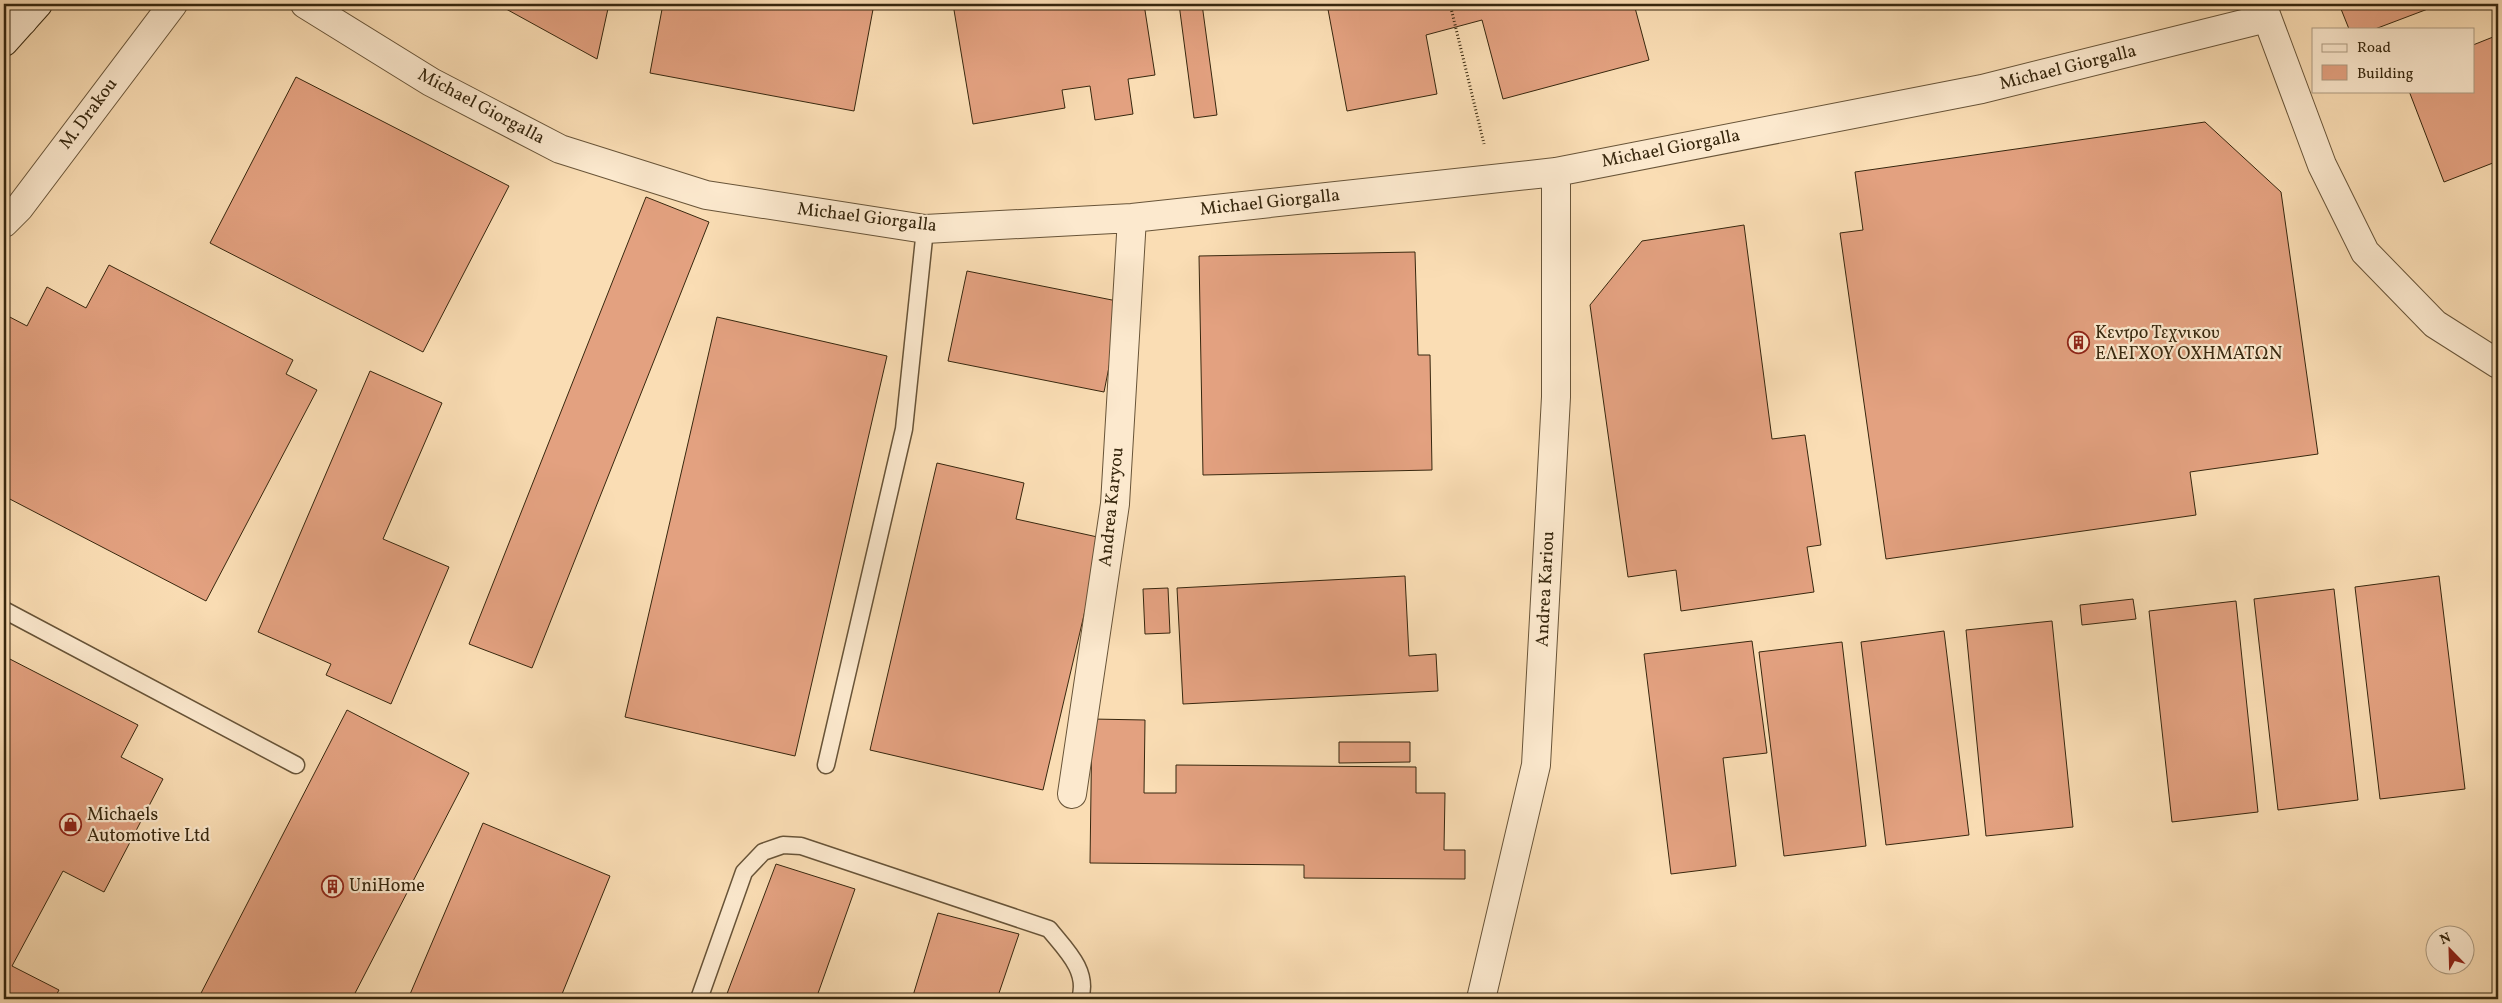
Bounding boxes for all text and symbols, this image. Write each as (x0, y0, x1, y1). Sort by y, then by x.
legend (2312, 28, 2474, 92)
text: Road (2357, 38, 2391, 59)
street label: Michael Giorgalla (1997, 39, 2139, 97)
street label: Michael Giorgalla (413, 63, 549, 151)
text: Building (2357, 64, 2414, 85)
street label: M. Drakou (54, 73, 124, 155)
street label: Michael Giorgalla (1600, 123, 1742, 175)
street label: Michael Giorgalla (1199, 183, 1341, 223)
street label: Michael Giorgalla (796, 197, 938, 239)
place label: Κεντρο Τεχνικου ΕΛΕΓΧΟΥ ΟΧΗΜΑΤΩΝ (2095, 321, 2282, 367)
building icon: Κεντρο Τεχνικου ΕΛΕΓΧΟΥ ΟΧΗΜΑΤΩΝ (2067, 331, 2091, 355)
street label: Andrea Karyou (1093, 446, 1131, 568)
street label: Andrea Kariou (1530, 530, 1562, 648)
place label: Michaels Automotive Ltd (87, 803, 210, 849)
shop icon: Michaels Automotive Ltd (59, 813, 83, 837)
building icon: UniHome (321, 874, 345, 898)
place label: UniHome (349, 874, 425, 899)
north arrow (2424, 926, 2474, 976)
text: N (2437, 929, 2454, 950)

